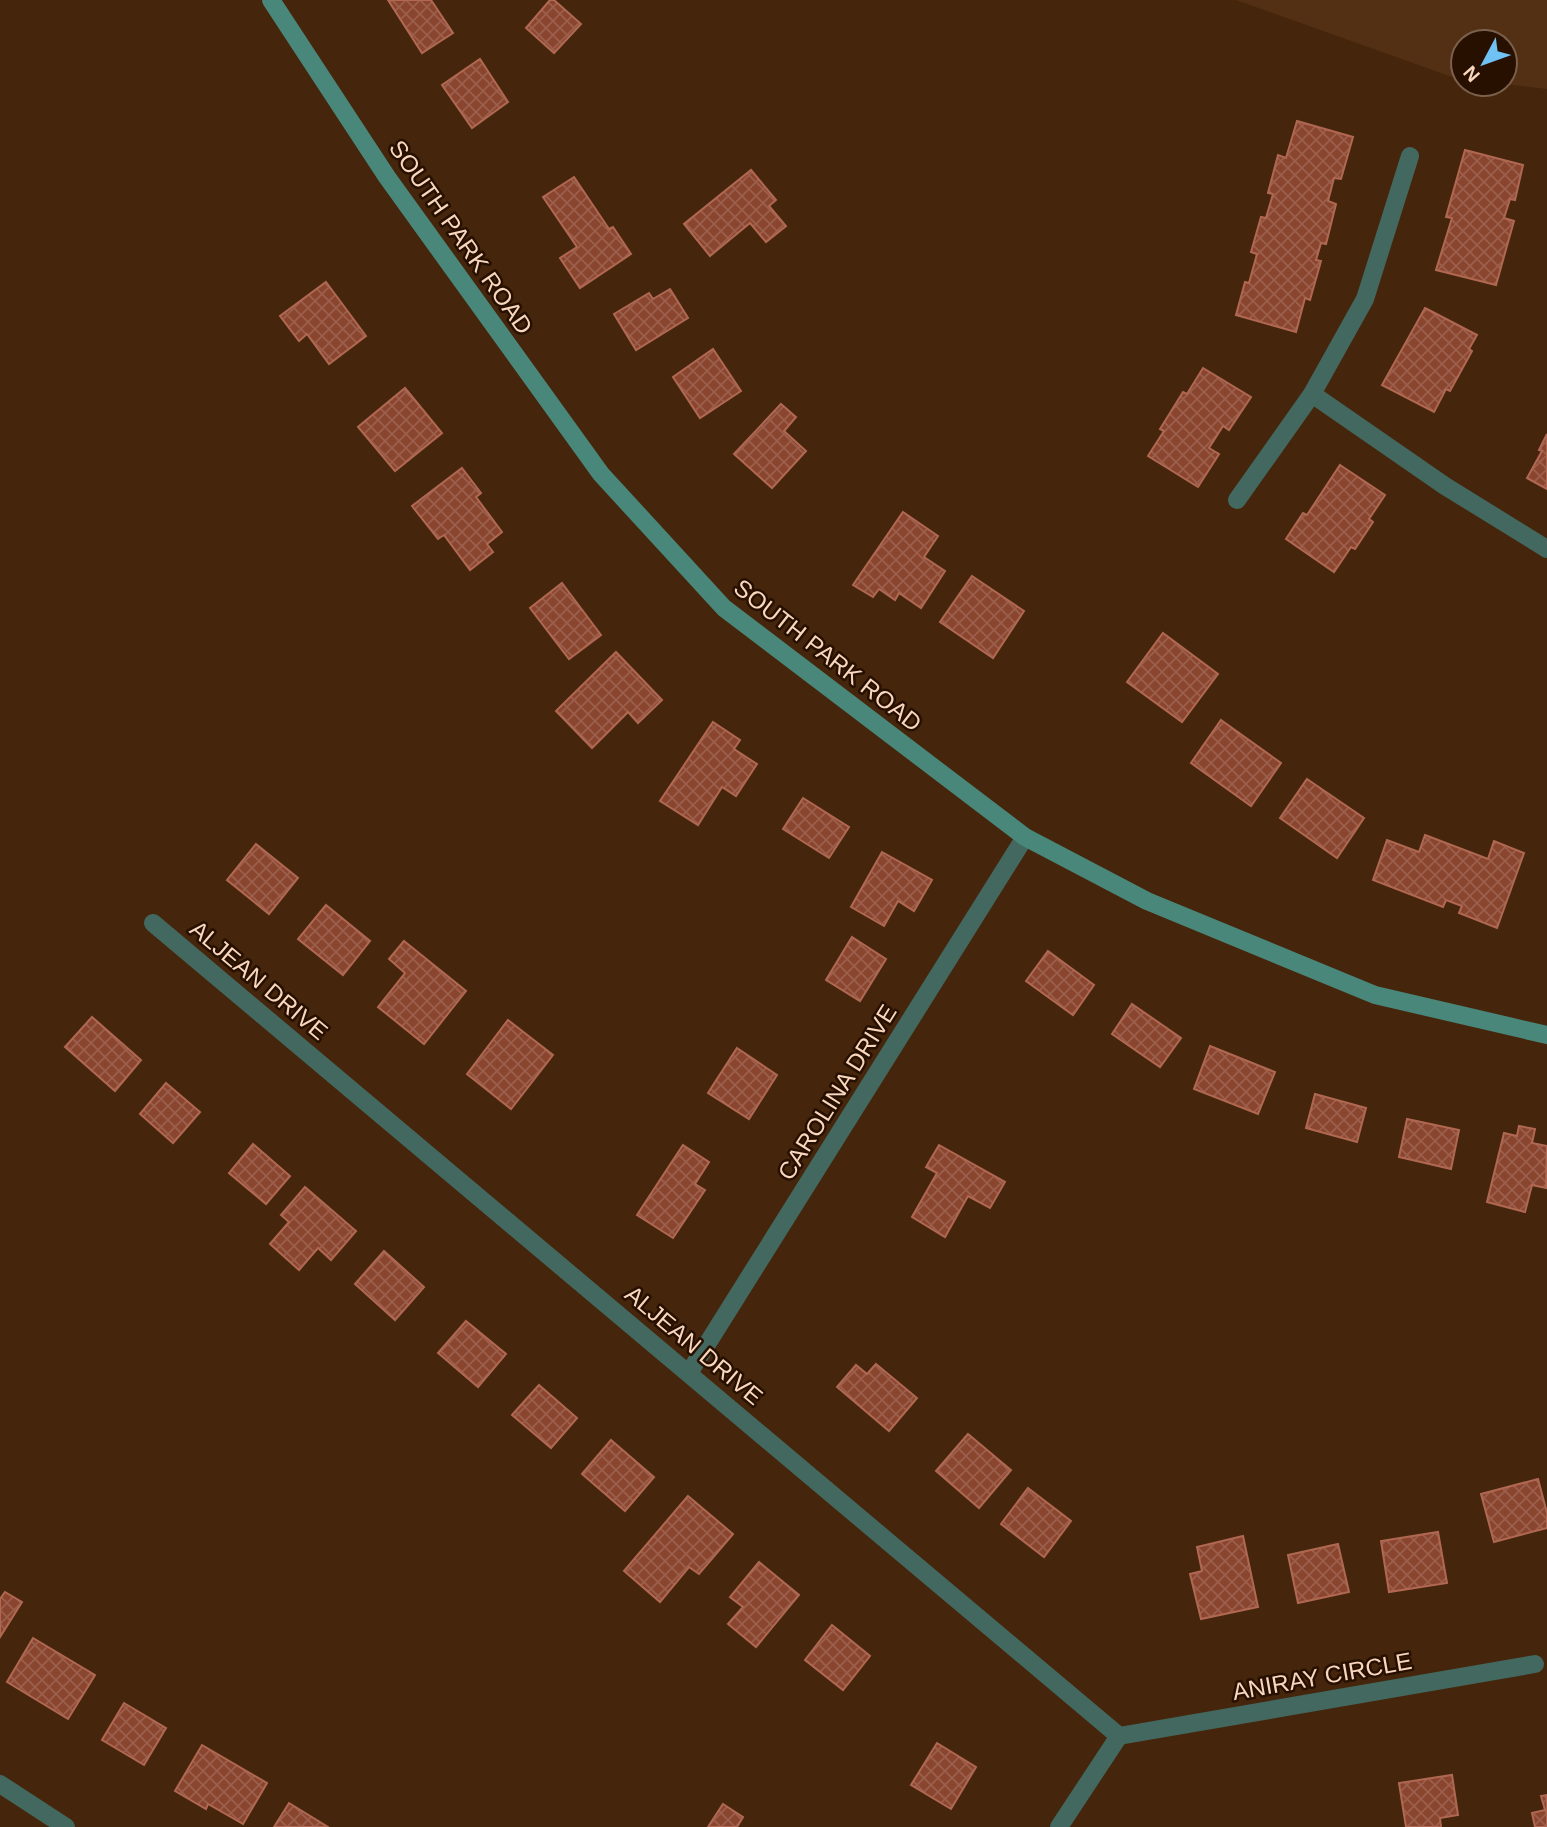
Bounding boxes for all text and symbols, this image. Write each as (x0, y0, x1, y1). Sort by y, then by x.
north arrow (1449, 28, 1519, 98)
text: N (1459, 62, 1484, 86)
street label: SOUTH PARK ROAD (384, 135, 538, 339)
street label: SOUTH PARK ROAD (729, 573, 927, 737)
street label: ALJEAN DRIVE (185, 915, 333, 1045)
street label: CAROLINA DRIVE (772, 999, 902, 1185)
street label: ALJEAN DRIVE (620, 1280, 768, 1410)
street label: ANIRAY CIRCLE (1230, 1647, 1414, 1705)

